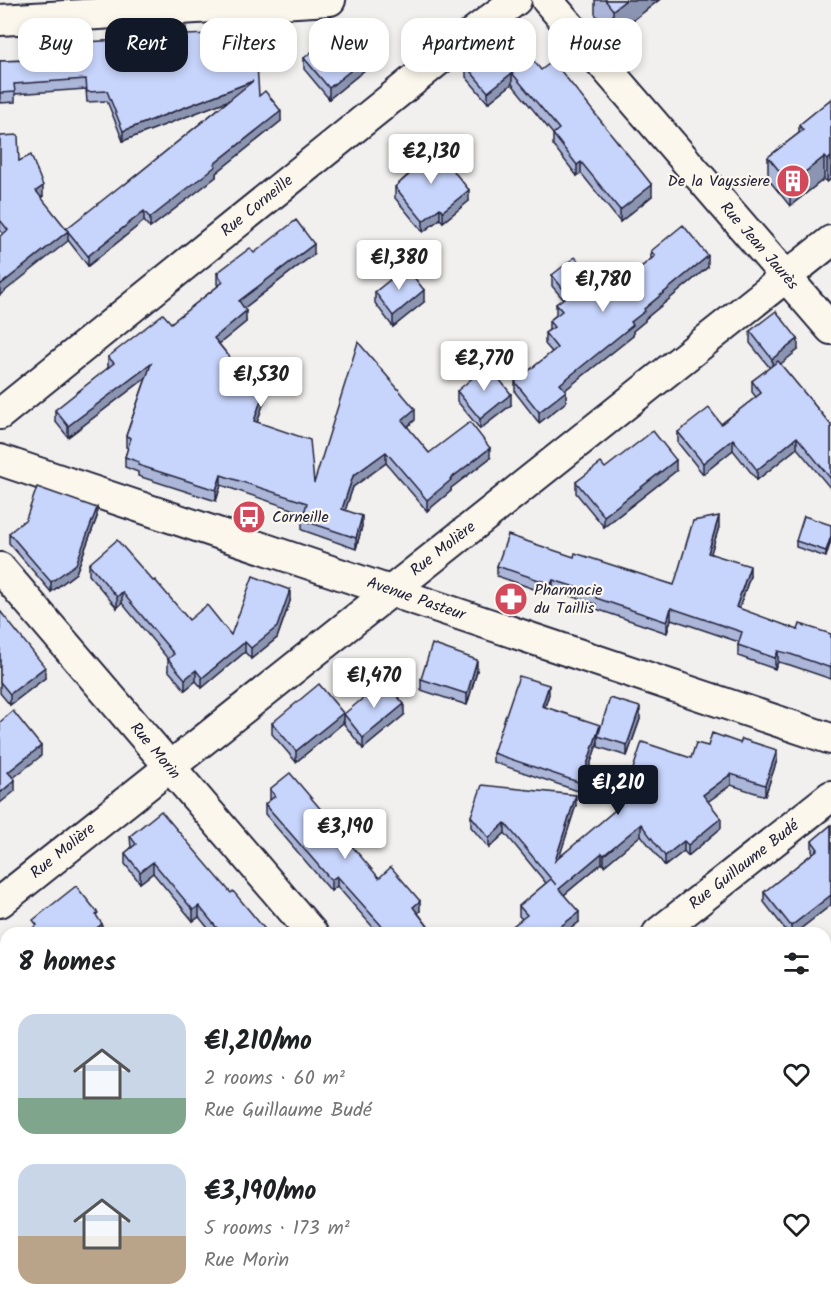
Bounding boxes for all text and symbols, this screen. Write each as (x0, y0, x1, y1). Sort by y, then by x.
chip: Buy (18, 18, 93, 72)
chip: Rent (105, 18, 188, 72)
chip: Filters (200, 18, 297, 72)
chip: New (309, 18, 389, 72)
chip: Apartment (401, 18, 536, 72)
chip: House (548, 18, 642, 72)
pin: €2,130 (382, 134, 480, 185)
text: €2,130 (403, 137, 459, 169)
building icon: De la Vayssiere (775, 163, 811, 199)
street label: Rue Corneille (215, 169, 299, 243)
place label: De la Vayssiere (668, 169, 770, 194)
street label: Rue Jean Jaurès (714, 196, 805, 296)
pin: €1,380 (350, 240, 448, 291)
text: €1,380 (371, 243, 427, 275)
pin: €1,780 (554, 262, 652, 313)
text: €1,780 (575, 265, 631, 297)
pin: €2,770 (435, 341, 533, 392)
text: €2,770 (455, 344, 513, 376)
pin: €1,530 (212, 357, 310, 408)
text: €1,530 (233, 360, 289, 392)
bus stop icon: Corneille (231, 499, 267, 535)
place label: Corneille (272, 505, 329, 530)
street label: Rue Molière (405, 515, 481, 583)
street label: Avenue Pasteur (363, 570, 470, 628)
place label: Pharmacie du Taillis (534, 578, 602, 621)
pharmacy icon: Pharmacie du Taillis (493, 581, 529, 617)
pin: €1,470 (325, 658, 423, 709)
text: €1,470 (347, 661, 401, 693)
street label: Rue Morin (124, 717, 186, 785)
pin: €1,210 (569, 765, 667, 816)
text: €1,210 (592, 768, 644, 800)
pin: €3,190 (296, 809, 394, 860)
text: €3,190 (317, 812, 373, 844)
street label: Rue Guillaume Budé (683, 813, 805, 916)
street label: Rue Molière (25, 817, 101, 885)
text: 8 homes (18, 942, 116, 984)
icon: filters (780, 947, 813, 980)
text: €1,210/mo (204, 1021, 312, 1063)
icon: home (66, 1038, 138, 1110)
icon: heart (780, 1058, 813, 1091)
text: 2 rooms · 60 m² (204, 1063, 345, 1095)
text: Rue Guillaume Budé (204, 1095, 372, 1127)
text: €3,190/mo (204, 1171, 316, 1213)
icon: home (66, 1188, 138, 1260)
icon: heart (780, 1208, 813, 1241)
text: 5 rooms · 173 m² (204, 1213, 350, 1245)
text: Rue Morin (204, 1245, 289, 1277)

